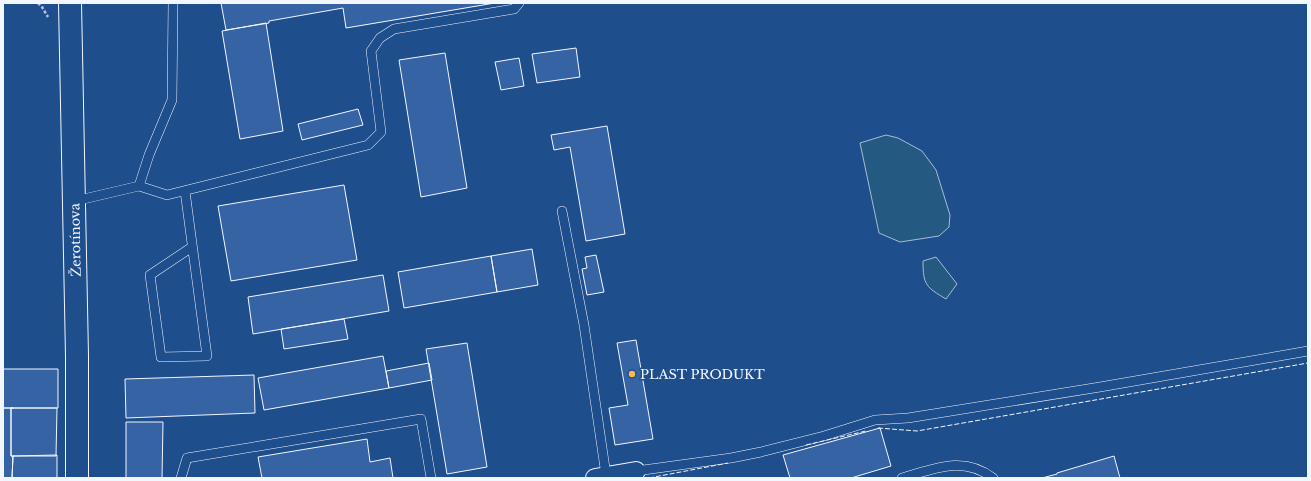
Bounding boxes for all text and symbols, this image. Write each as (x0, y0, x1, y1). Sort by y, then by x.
street label: Žerotínova (66, 202, 85, 277)
place label: PLAST PRODUKT (640, 366, 765, 383)
marker: PLAST PRODUKT (627, 369, 637, 379)

